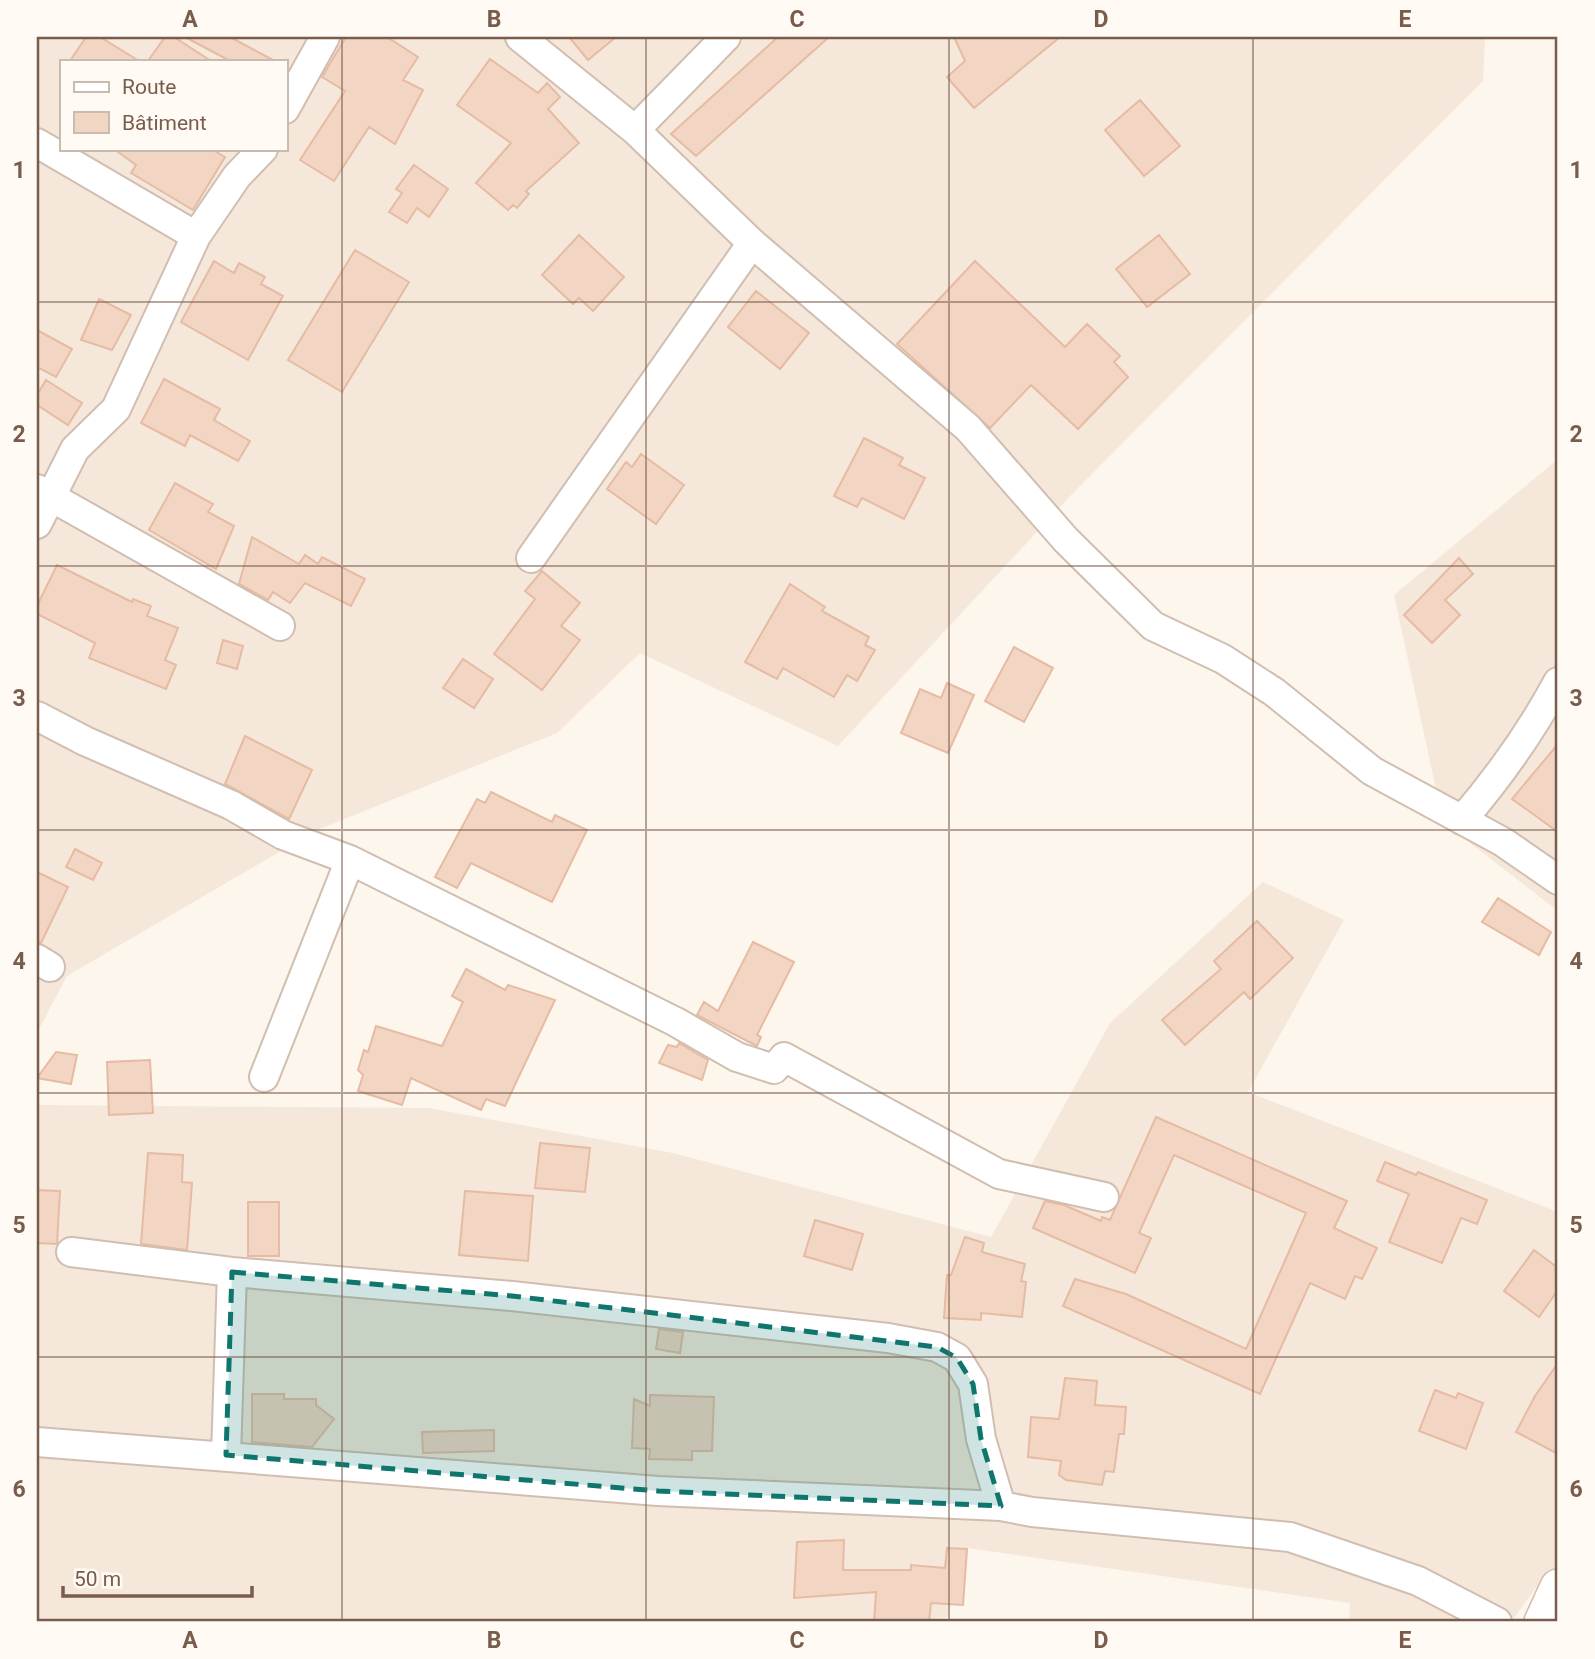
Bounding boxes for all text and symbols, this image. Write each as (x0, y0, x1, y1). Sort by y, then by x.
text: A (182, 6, 198, 33)
text: B (487, 6, 501, 33)
text: C (789, 6, 805, 33)
text: D (1094, 6, 1108, 33)
text: E (1399, 6, 1412, 33)
legend (60, 60, 287, 150)
text: Route (122, 75, 177, 99)
text: Bâtiment (122, 111, 207, 135)
text: 1 (12, 157, 26, 184)
text: 1 (1569, 157, 1583, 184)
text: 2 (12, 421, 26, 448)
text: 2 (1569, 421, 1583, 448)
text: 3 (12, 685, 26, 712)
text: 3 (1569, 685, 1583, 712)
text: 4 (12, 948, 26, 975)
text: 4 (1569, 948, 1583, 975)
text: 5 (12, 1212, 26, 1239)
text: 5 (1569, 1212, 1583, 1239)
text: 6 (12, 1476, 26, 1503)
text: 6 (1569, 1476, 1583, 1503)
scale bar (63, 1554, 252, 1598)
text: 50 m (74, 1567, 121, 1591)
text: A (182, 1627, 198, 1654)
text: B (487, 1627, 501, 1654)
text: C (789, 1627, 805, 1654)
text: D (1094, 1627, 1108, 1654)
text: E (1399, 1627, 1412, 1654)

